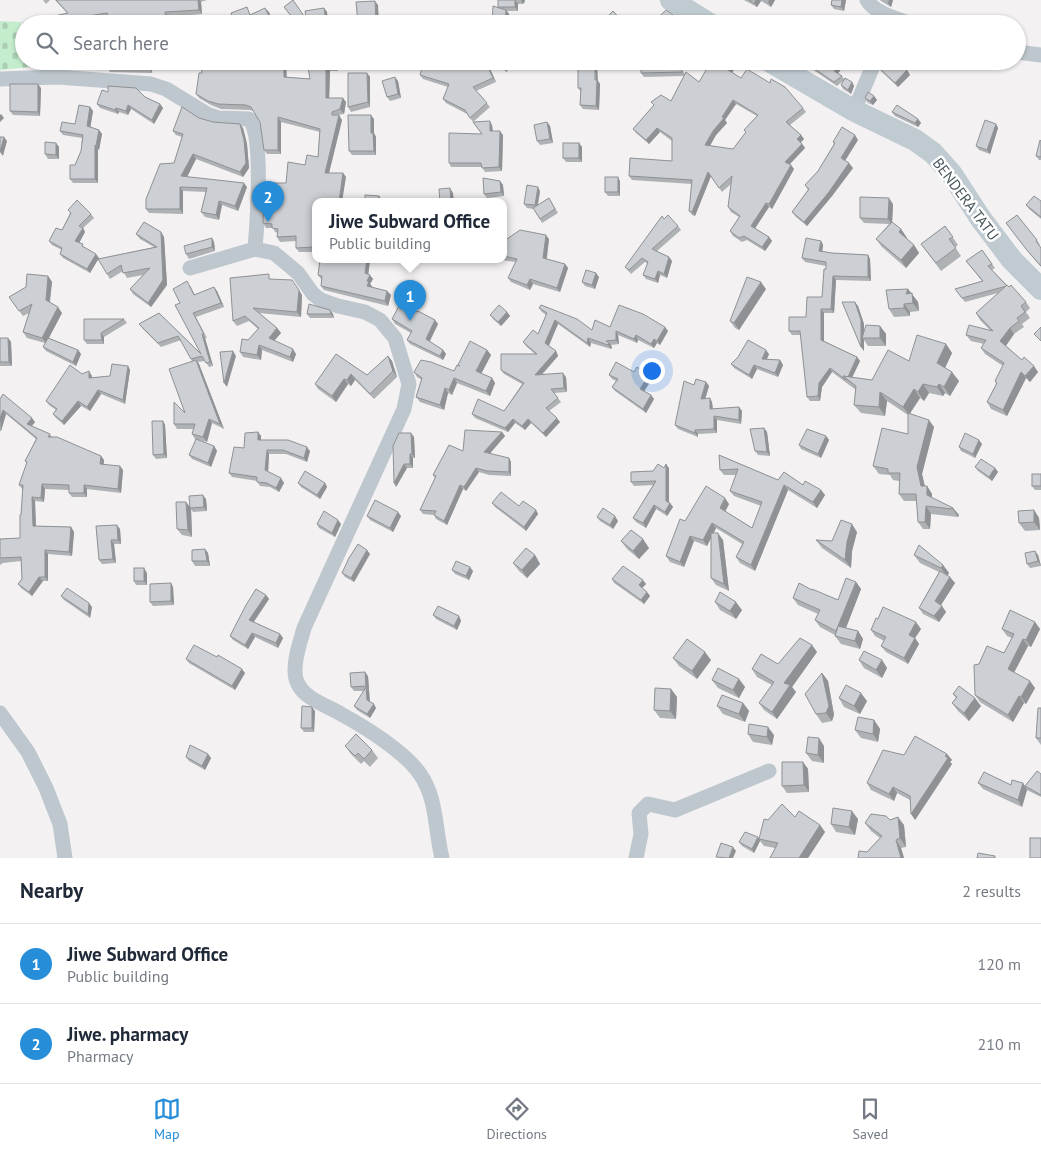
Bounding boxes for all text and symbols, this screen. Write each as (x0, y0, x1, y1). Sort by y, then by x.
search box (15, 15, 1026, 70)
icon: search (33, 29, 61, 57)
text: Search here (73, 31, 169, 55)
street label: BENDERA TATU (929, 154, 1003, 244)
pin: 2 (252, 181, 284, 222)
popup (312, 198, 507, 263)
text: Jiwe Subward Office (329, 209, 490, 233)
text: Public building (329, 233, 431, 253)
pin: 1 (394, 280, 426, 321)
your location (639, 358, 665, 384)
text: Nearby (20, 877, 83, 904)
text: 2 results (962, 881, 1021, 901)
text: Jiwe Subward Office (67, 942, 228, 966)
text: 1 (31, 954, 41, 974)
text: 120 m (978, 954, 1021, 974)
text: Public building (67, 966, 169, 986)
text: Jiwe. pharmacy (67, 1022, 188, 1046)
text: 2 (31, 1034, 41, 1054)
text: 210 m (978, 1034, 1021, 1054)
text: Pharmacy (67, 1046, 133, 1066)
tab: Map (153, 1095, 181, 1143)
tab: Directions (486, 1095, 547, 1143)
tab: Saved (853, 1095, 888, 1143)

